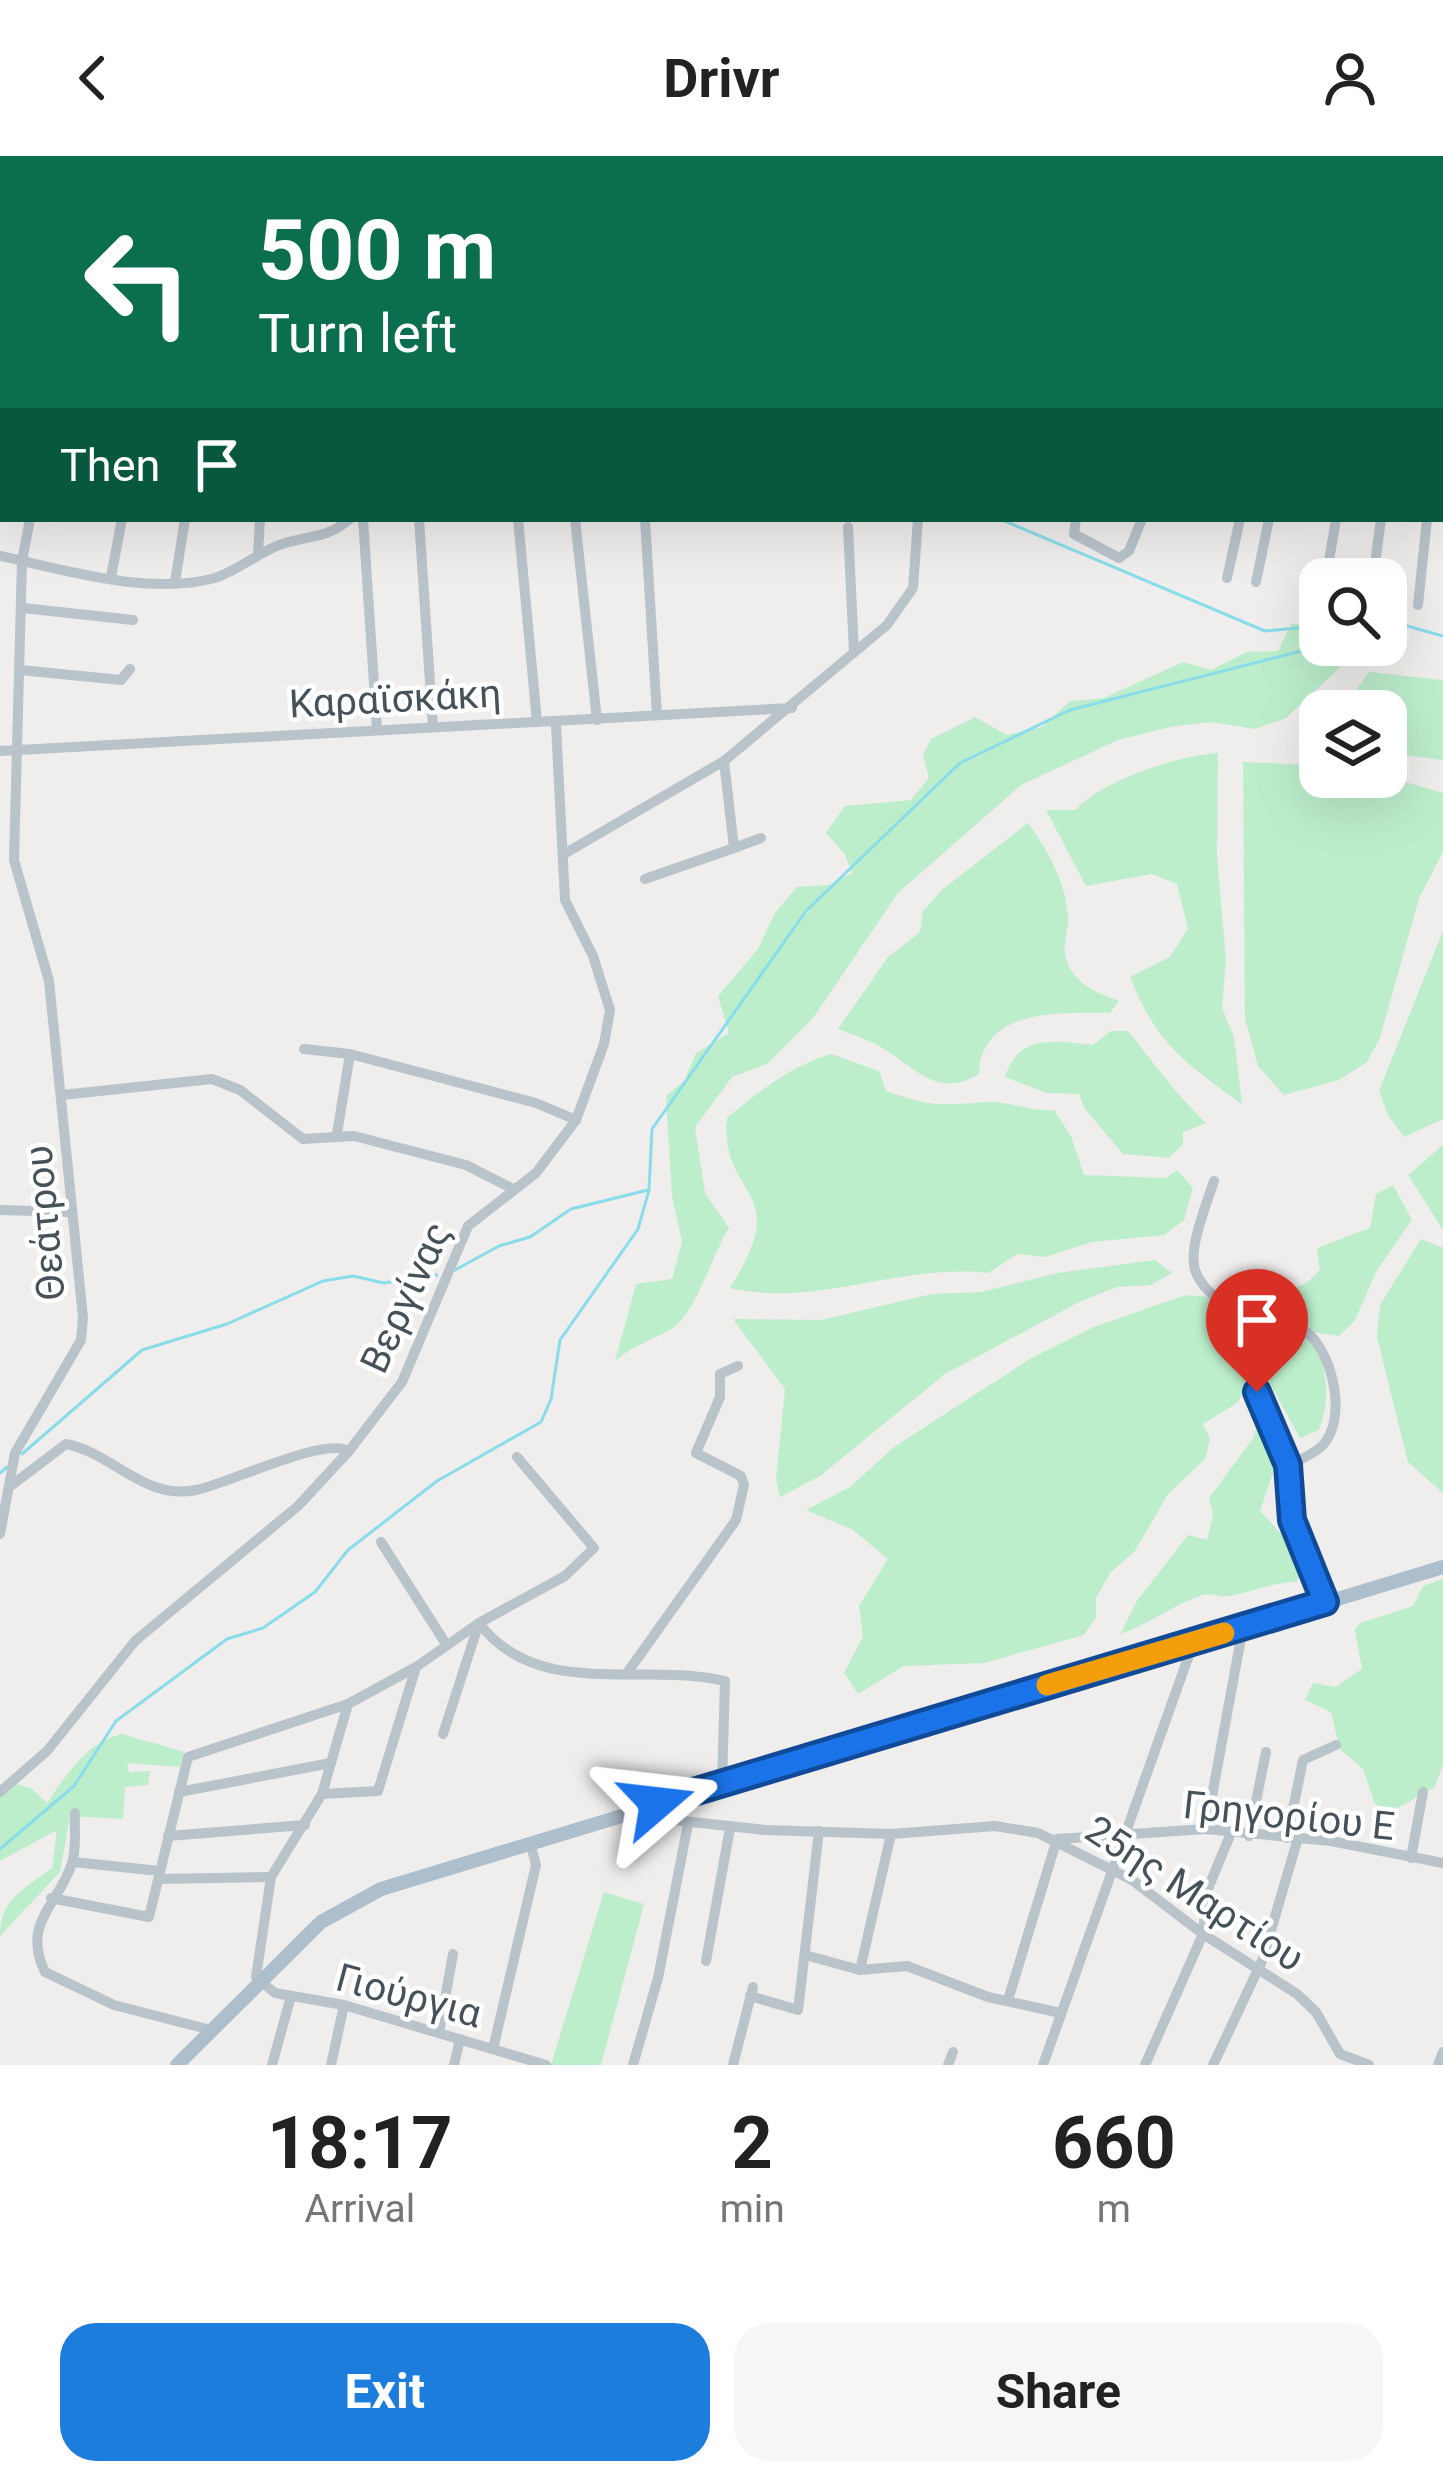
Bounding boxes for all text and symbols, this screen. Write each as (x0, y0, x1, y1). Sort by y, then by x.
icon: back (60, 45, 126, 111)
icon: person (1317, 45, 1383, 111)
text: Drivr (663, 47, 780, 110)
text: 500 m (258, 201, 496, 300)
icon: left (60, 204, 216, 360)
text: Turn left (258, 302, 457, 365)
icon: arrive (184, 432, 250, 498)
text: Then (60, 439, 160, 492)
map controls (1299, 558, 1407, 798)
button: search (1299, 558, 1407, 666)
street label: Καραϊσκάκη (288, 670, 502, 728)
button: layers (1299, 690, 1407, 798)
street label: Θεάτρου (15, 1143, 75, 1302)
street label: Βεργίνας (351, 1215, 461, 1380)
pin (1206, 1269, 1308, 1392)
icon: arrive (1224, 1287, 1290, 1353)
position arrow (594, 1740, 720, 1866)
street label: Γρηγορίου Ε (1181, 1782, 1397, 1850)
street label: 25ης Μαρτίου (1077, 1806, 1312, 1981)
street label: Γιούργια (331, 1955, 486, 2037)
text: 18:17 (267, 2101, 453, 2186)
text: 2 (732, 2101, 773, 2186)
text: 660 (1052, 2101, 1176, 2186)
text: Arrival (304, 2186, 415, 2232)
text: min (720, 2186, 785, 2232)
text: m (1097, 2186, 1131, 2232)
button: Exit (60, 2323, 710, 2461)
button: Share (734, 2323, 1383, 2461)

